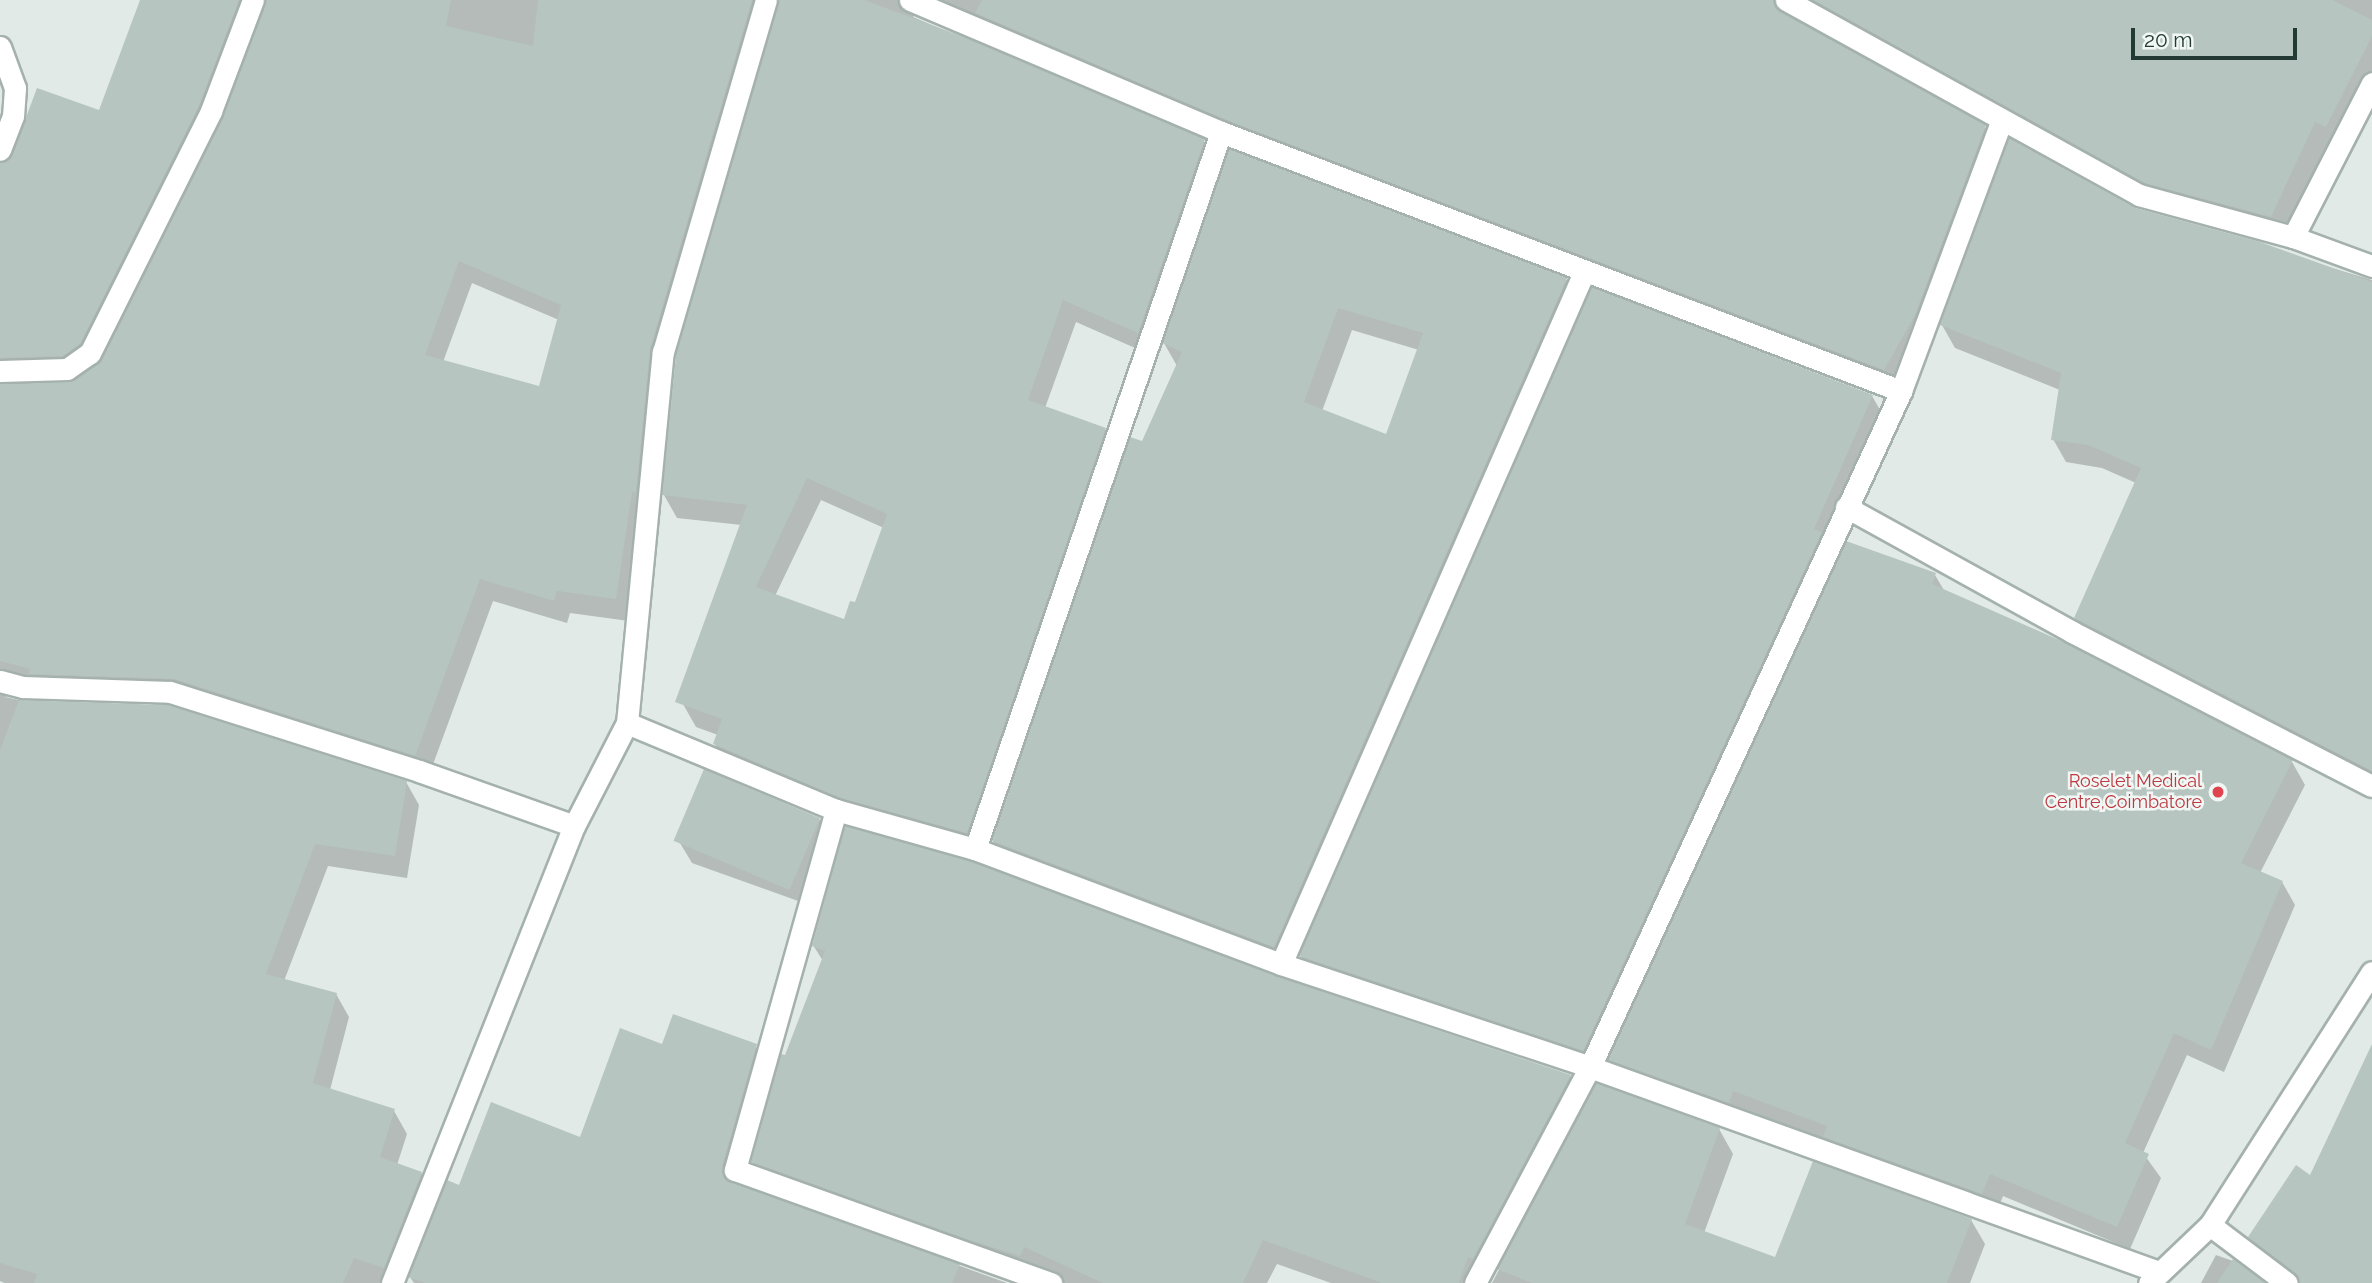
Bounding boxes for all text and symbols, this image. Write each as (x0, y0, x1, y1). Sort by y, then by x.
scale bar (2134, 14, 2300, 58)
text: 20 m (2144, 27, 2192, 52)
place label: Roselet Medical Centre,Coimbatore (2045, 771, 2202, 814)
marker: Roselet Medical Centre,Coimbatore (2208, 782, 2228, 802)

